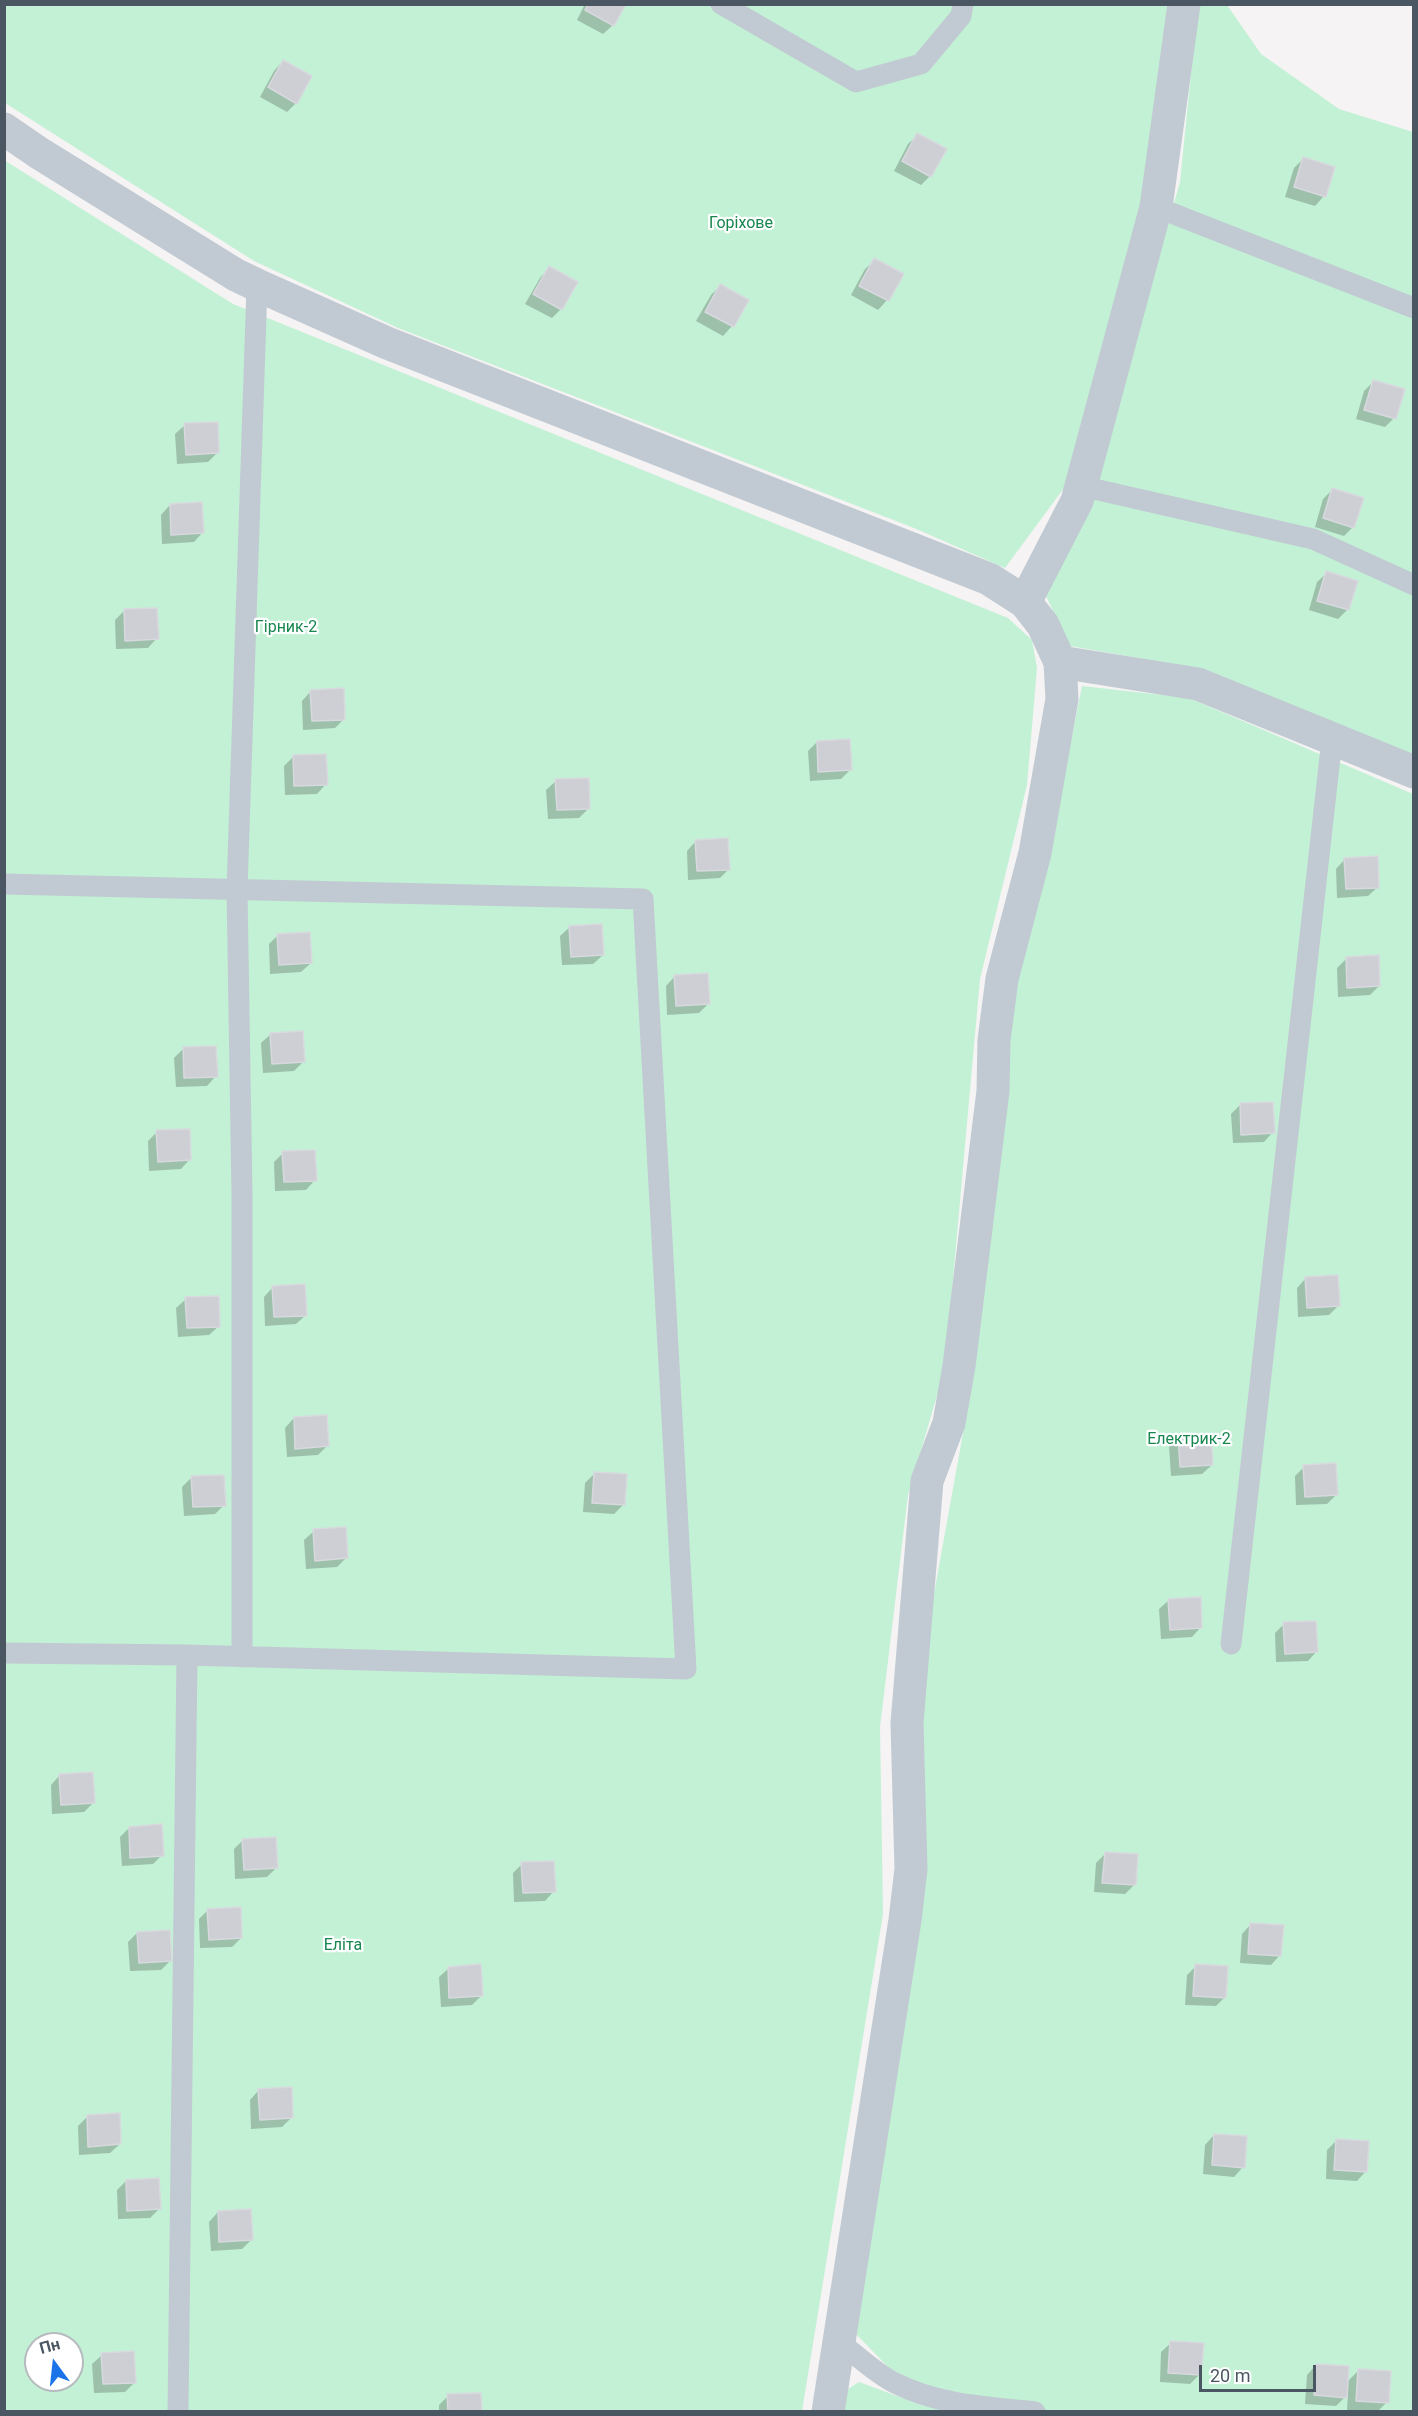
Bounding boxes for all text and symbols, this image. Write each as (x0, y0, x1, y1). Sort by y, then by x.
park label: Горіхове (709, 214, 773, 234)
park label: Гірник-2 (255, 618, 317, 638)
park label: Електрик-2 (1147, 1430, 1231, 1450)
park label: Еліта (324, 1936, 362, 1956)
north arrow (24, 2332, 84, 2392)
text: Пн (37, 2334, 62, 2358)
scale bar (1202, 2353, 1319, 2391)
text: 20 m (1210, 2365, 1250, 2386)

